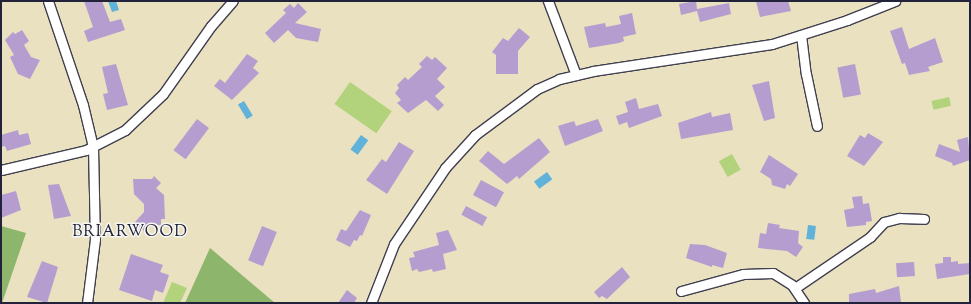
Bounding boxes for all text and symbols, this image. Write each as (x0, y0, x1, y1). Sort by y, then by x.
district label: BRIARWOOD (72, 223, 188, 243)

